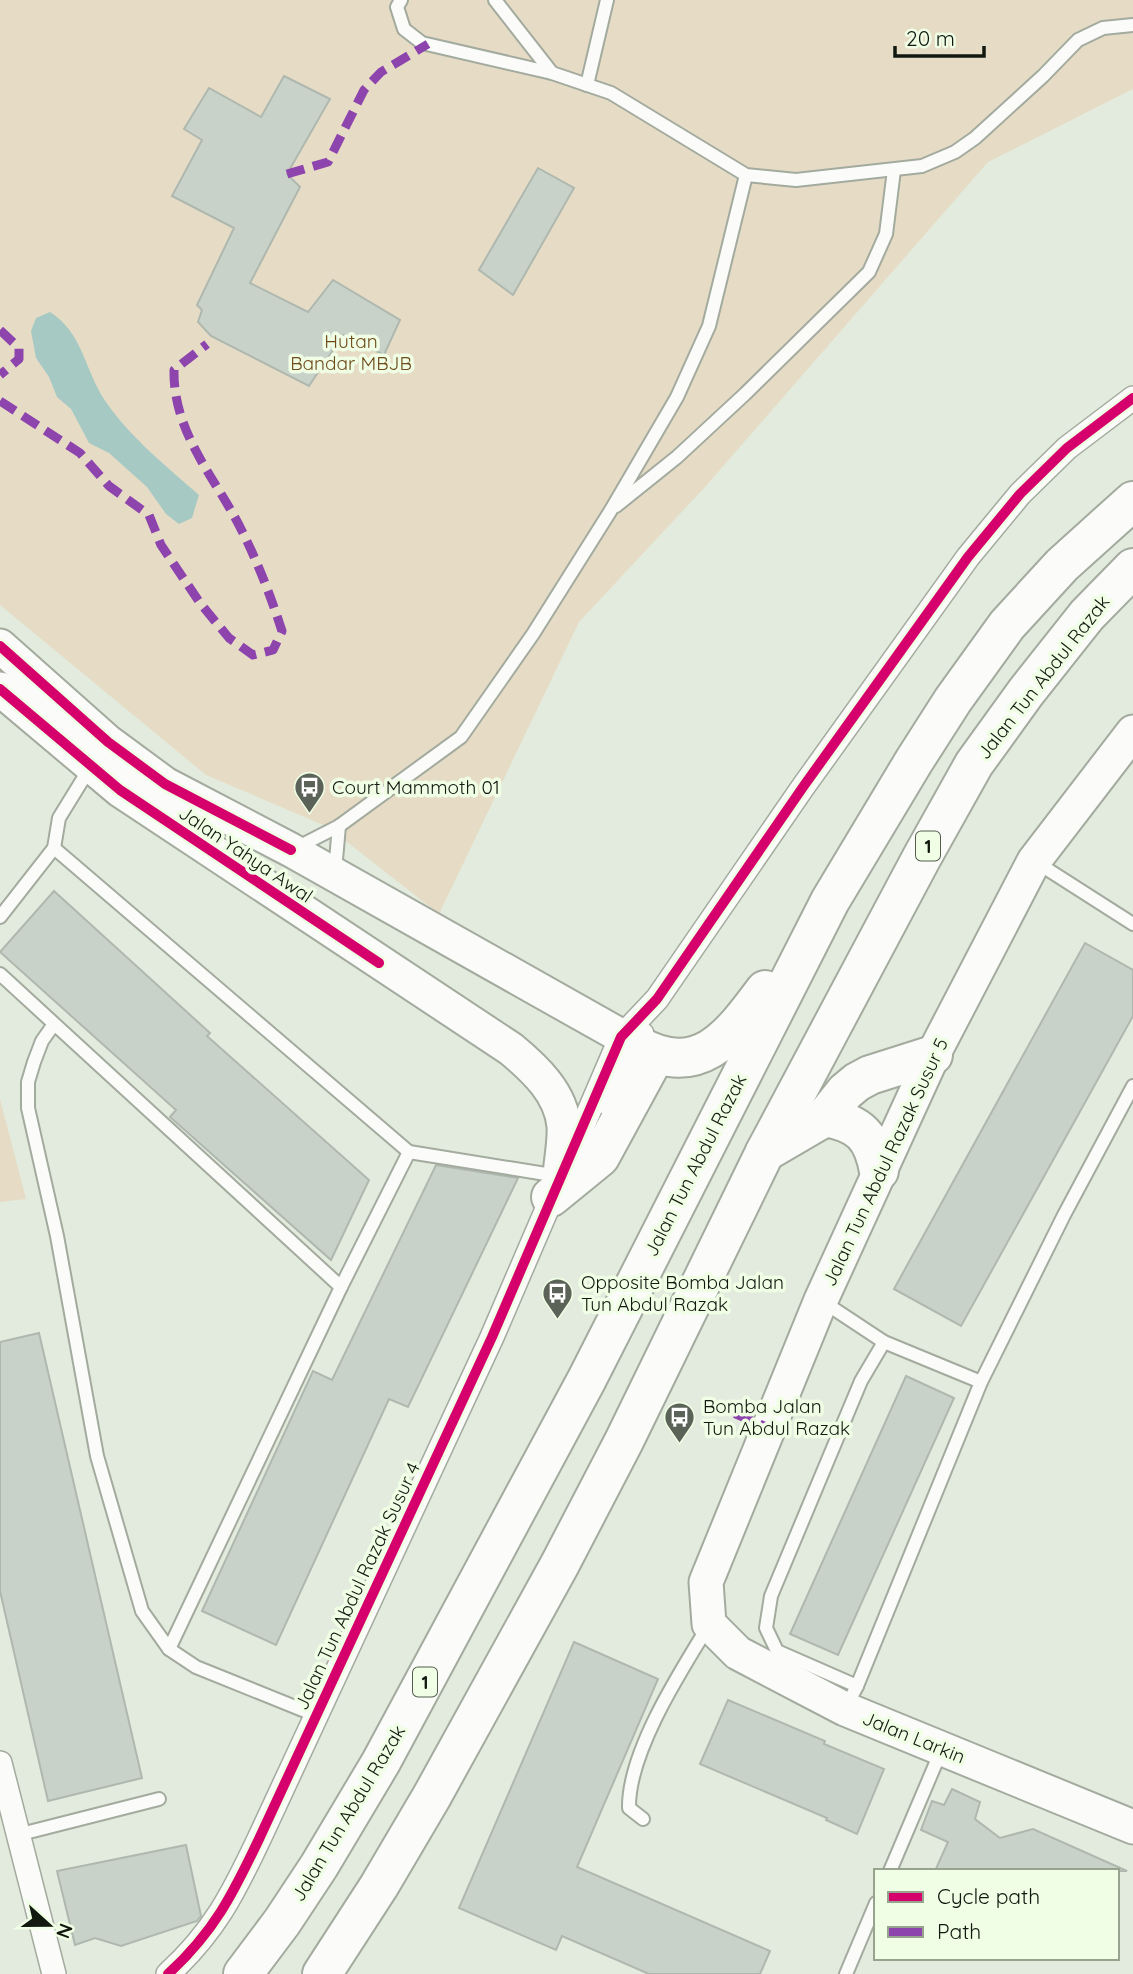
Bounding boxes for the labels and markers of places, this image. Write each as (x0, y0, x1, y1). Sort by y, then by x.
bus stop icon: Court Mammoth 01 (292, 770, 326, 814)
place label: Court Mammoth 01 (332, 775, 500, 799)
place label: Opposite Bomba Jalan Tun Abdul Razak (581, 1270, 784, 1316)
bus stop icon: Opposite Bomba Jalan Tun Abdul Razak (541, 1276, 575, 1320)
place label: Bomba Jalan Tun Abdul Razak (703, 1394, 850, 1440)
bus stop icon: Bomba Jalan Tun Abdul Razak (663, 1400, 697, 1444)

